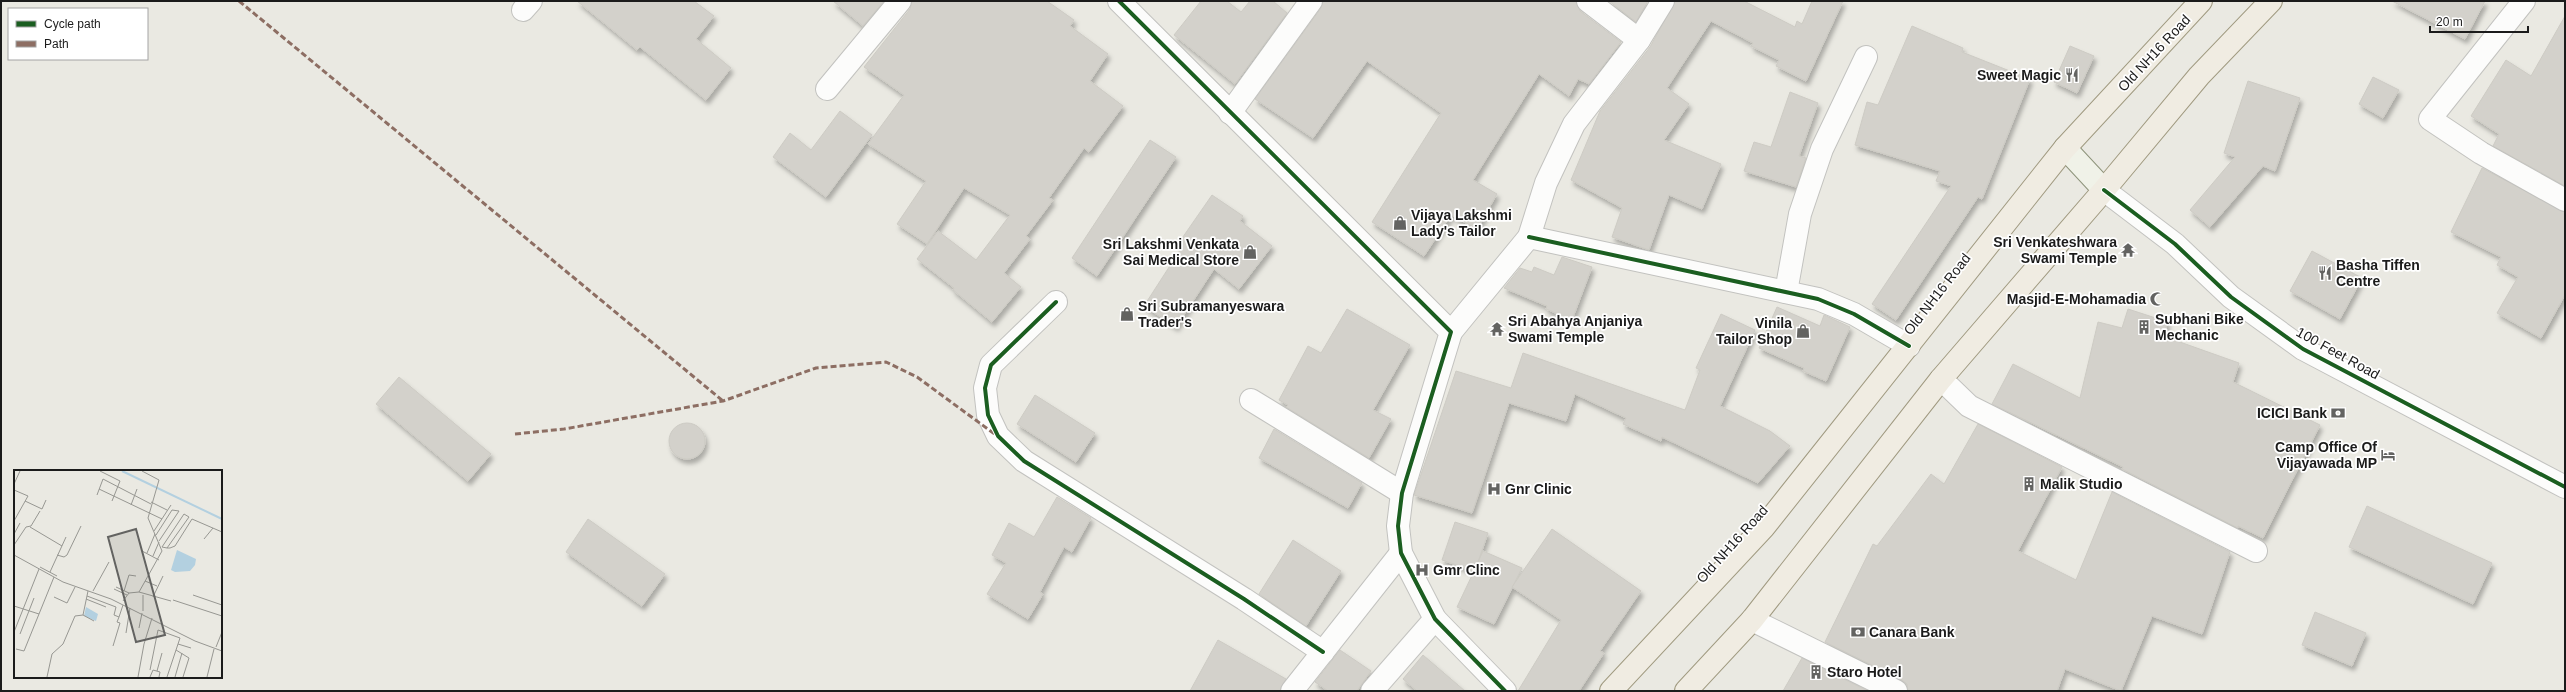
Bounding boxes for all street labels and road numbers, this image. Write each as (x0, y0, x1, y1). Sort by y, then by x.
street label: Old NH16 Road (2114, 11, 2194, 95)
street label: Old NH16 Road (1900, 250, 1974, 338)
street label: 100 Feet Road (2294, 324, 2382, 382)
street label: Old NH16 Road (1693, 502, 1771, 586)

